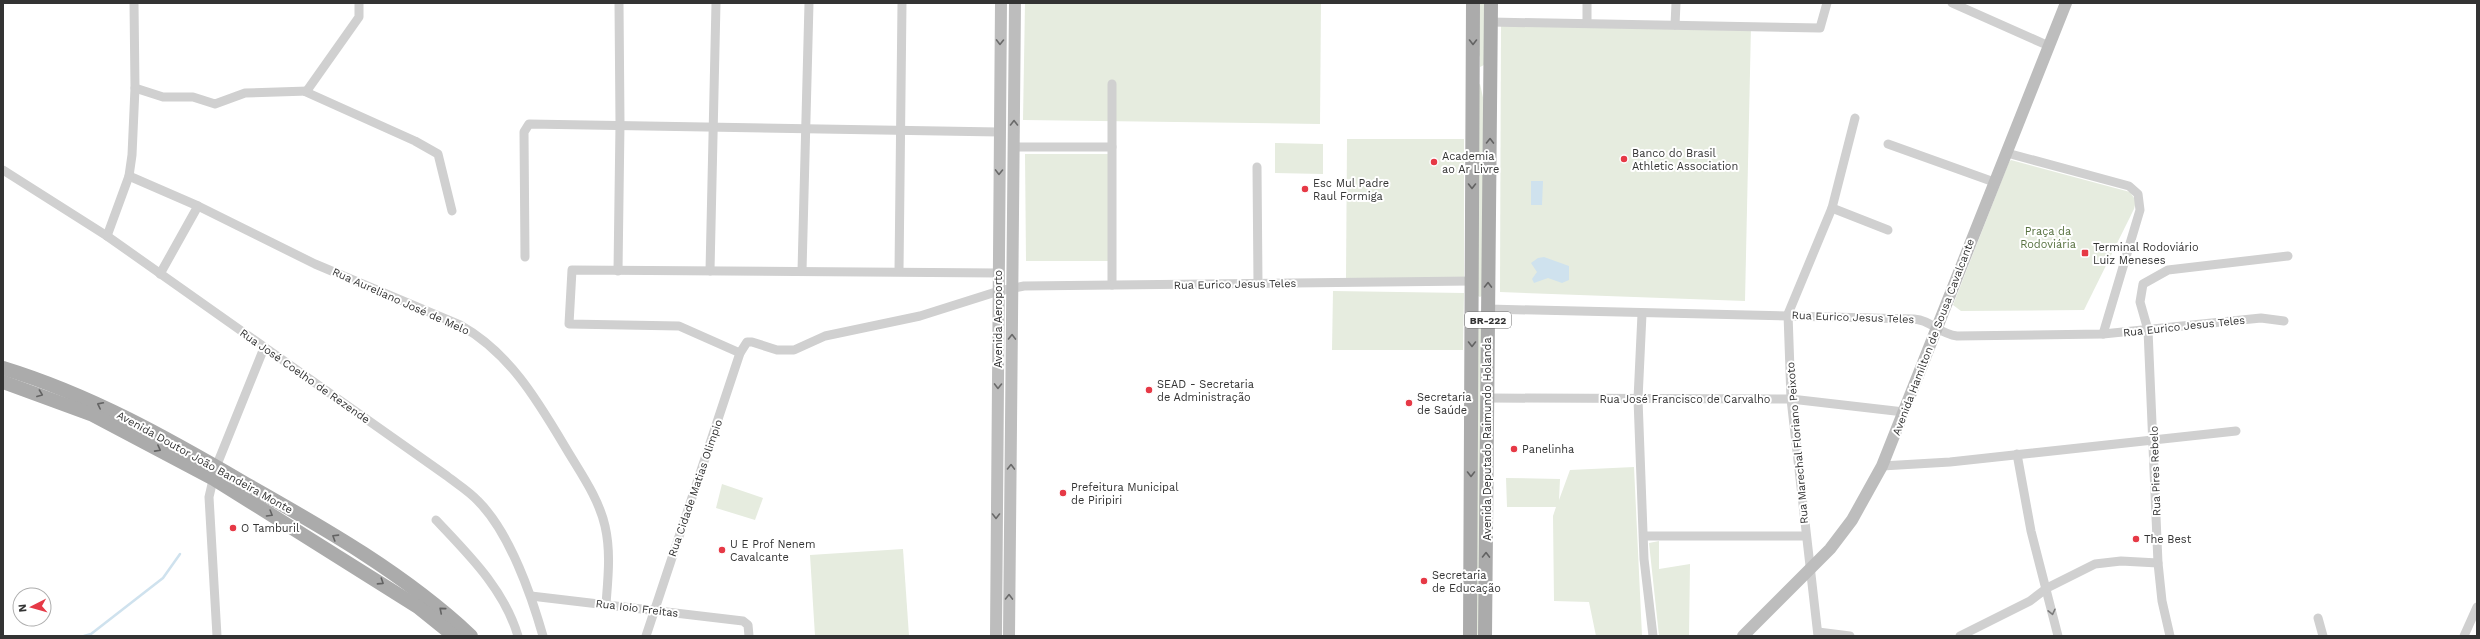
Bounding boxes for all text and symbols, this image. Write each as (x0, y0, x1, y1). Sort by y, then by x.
one-way arrow (996, 39, 1004, 45)
one-way arrow (1469, 39, 1477, 45)
one-way arrow (1010, 120, 1018, 126)
one-way arrow (1486, 138, 1494, 144)
place label: Banco do Brasil Athletic Association (1632, 147, 1738, 173)
place label: Academia ao Ar Livre (1442, 150, 1499, 176)
marker: Banco do Brasil Athletic Association (1619, 154, 1629, 164)
marker: Academia ao Ar Livre (1429, 157, 1439, 167)
one-way arrow (995, 169, 1003, 175)
place label: Esc Mul Padre Raul Formiga (1313, 177, 1389, 203)
one-way arrow (1468, 183, 1477, 189)
marker: Esc Mul Padre Raul Formiga (1300, 184, 1310, 194)
park label: Praça da Rodoviária (2020, 225, 2076, 251)
street label: Avenida Hamilton de Sousa Cavalcante (1890, 237, 1977, 437)
place label: Terminal Rodoviário Luiz Meneses (2093, 241, 2199, 267)
marker: Terminal Rodoviário Luiz Meneses (2080, 248, 2090, 258)
street label: Rua Aureliano José de Melo (330, 265, 471, 338)
street label: Avenida Aeroporto (992, 270, 1005, 368)
street label: Rua Eurico Jesus Teles (1174, 277, 1297, 292)
one-way arrow (1484, 282, 1492, 288)
street label: Rua Eurico Jesus Teles (1791, 309, 1915, 326)
road number: BR-222 (1465, 312, 1511, 328)
street label: Rua Eurico Jesus Teles (2122, 314, 2246, 339)
street label: Rua José Coelho de Rezende (237, 326, 372, 426)
one-way arrow (1008, 334, 1017, 340)
street label: Avenida Deputado Raimundo Holanda (1481, 337, 1494, 541)
one-way arrow (1468, 341, 1476, 347)
street label: Rua Marechal Floriano Peixoto (1784, 361, 1811, 524)
place label: SEAD - Secretaria de Administração (1157, 378, 1254, 404)
one-way arrow (994, 383, 1002, 389)
marker: SEAD - Secretaria de Administração (1144, 385, 1154, 395)
one-way arrow (36, 390, 43, 398)
place label: Secretaria de Saúde (1417, 391, 1472, 417)
street label: Rua José Francisco de Carvalho (1600, 393, 1770, 406)
marker: Secretaria de Saúde (1404, 398, 1414, 408)
one-way arrow (96, 402, 104, 409)
street label: Avenida Doutor João Bandeira Monte (115, 409, 295, 516)
street label: Rua Cidade Matias Olimpio (666, 418, 725, 559)
street label: Rua Pires Rebelo (2147, 426, 2164, 516)
place label: Panelinha (1522, 443, 1574, 456)
one-way arrow (153, 444, 161, 452)
marker: Panelinha (1509, 444, 1519, 454)
one-way arrow (1007, 464, 1015, 470)
one-way arrow (1467, 471, 1475, 477)
place label: Prefeitura Municipal de Piripiri (1071, 481, 1179, 507)
marker: Prefeitura Municipal de Piripiri (1058, 488, 1068, 498)
one-way arrow (266, 509, 273, 516)
one-way arrow (992, 513, 1000, 519)
place label: O Tamburil (241, 522, 300, 535)
marker: O Tamburil (228, 523, 238, 533)
place label: The Best (2144, 533, 2192, 546)
one-way arrow (332, 534, 339, 541)
marker: The Best (2131, 534, 2141, 544)
place label: U E Prof Nenem Cavalcante (730, 538, 815, 564)
marker: U E Prof Nenem Cavalcante (717, 545, 727, 555)
one-way arrow (1482, 552, 1490, 558)
place label: Secretaria de Educação (1432, 569, 1501, 595)
marker: Secretaria de Educação (1419, 576, 1429, 586)
one-way arrow (377, 578, 384, 585)
north arrow (12, 587, 52, 627)
one-way arrow (1005, 594, 1013, 600)
street label: Rua Ioio Freitas (595, 597, 679, 620)
text: N (16, 603, 29, 613)
one-way arrow (440, 607, 447, 614)
one-way arrow (2048, 609, 2056, 615)

